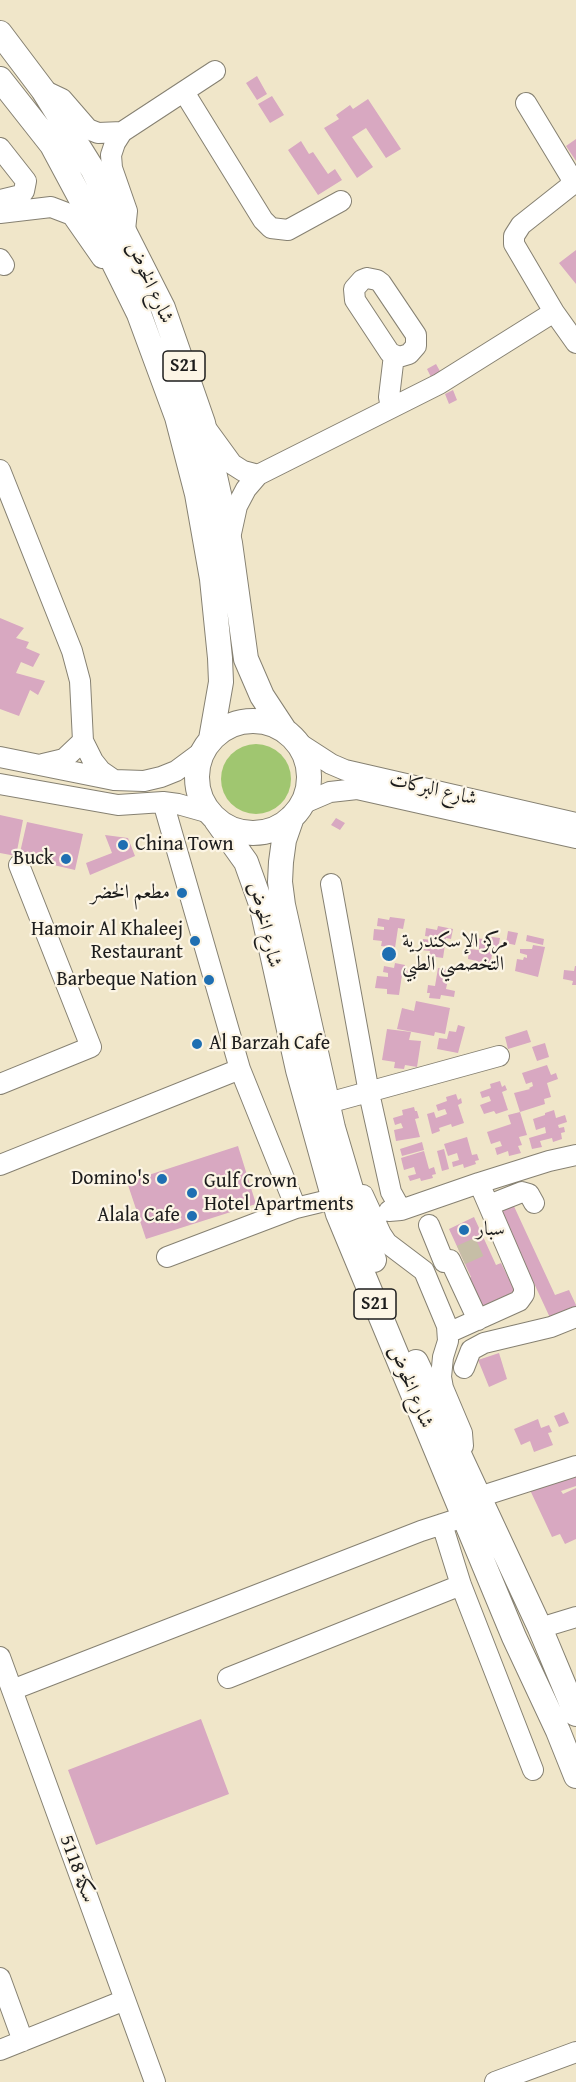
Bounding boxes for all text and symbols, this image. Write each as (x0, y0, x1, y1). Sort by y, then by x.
street label: شارع الخوض (120, 238, 178, 328)
road number: S21 (163, 351, 205, 381)
street label: شارع البركات (387, 768, 479, 812)
place label: China Town (135, 833, 234, 857)
marker: China Town (116, 838, 130, 852)
place label: Buck (13, 847, 54, 871)
marker: Buck (59, 852, 73, 866)
street label: شارع الخوض (242, 880, 286, 970)
place label: مطعم الخضر (91, 881, 170, 905)
marker: مطعم الخضر (175, 886, 189, 900)
place label: Hamoir Al Khaleej Restaurant (31, 918, 183, 965)
place label: مركز الإسكندرية التخصصي الطبي (402, 930, 508, 977)
marker: Hamoir Al Khaleej Restaurant (188, 934, 202, 948)
marker: مركز الإسكندرية التخصصي الطبي (380, 945, 398, 963)
place label: Barbeque Nation (56, 968, 197, 992)
marker: Barbeque Nation (202, 973, 216, 987)
place label: Al Barzah Cafe (209, 1032, 330, 1056)
marker: Al Barzah Cafe (190, 1037, 204, 1051)
place label: Domino's (71, 1167, 150, 1191)
place label: Gulf Crown Hotel Apartments (204, 1170, 354, 1217)
marker: Domino's (155, 1172, 169, 1186)
marker: Gulf Crown Hotel Apartments (185, 1186, 199, 1200)
place label: Alala Cafe (97, 1204, 180, 1228)
marker: Alala Cafe (185, 1209, 199, 1223)
place label: سبار (476, 1218, 505, 1242)
marker: سبار (457, 1223, 471, 1237)
road number: S21 (354, 1289, 396, 1319)
street label: شارع الخوض (382, 1342, 438, 1432)
street label: سكة 5118 (54, 1832, 100, 1906)

